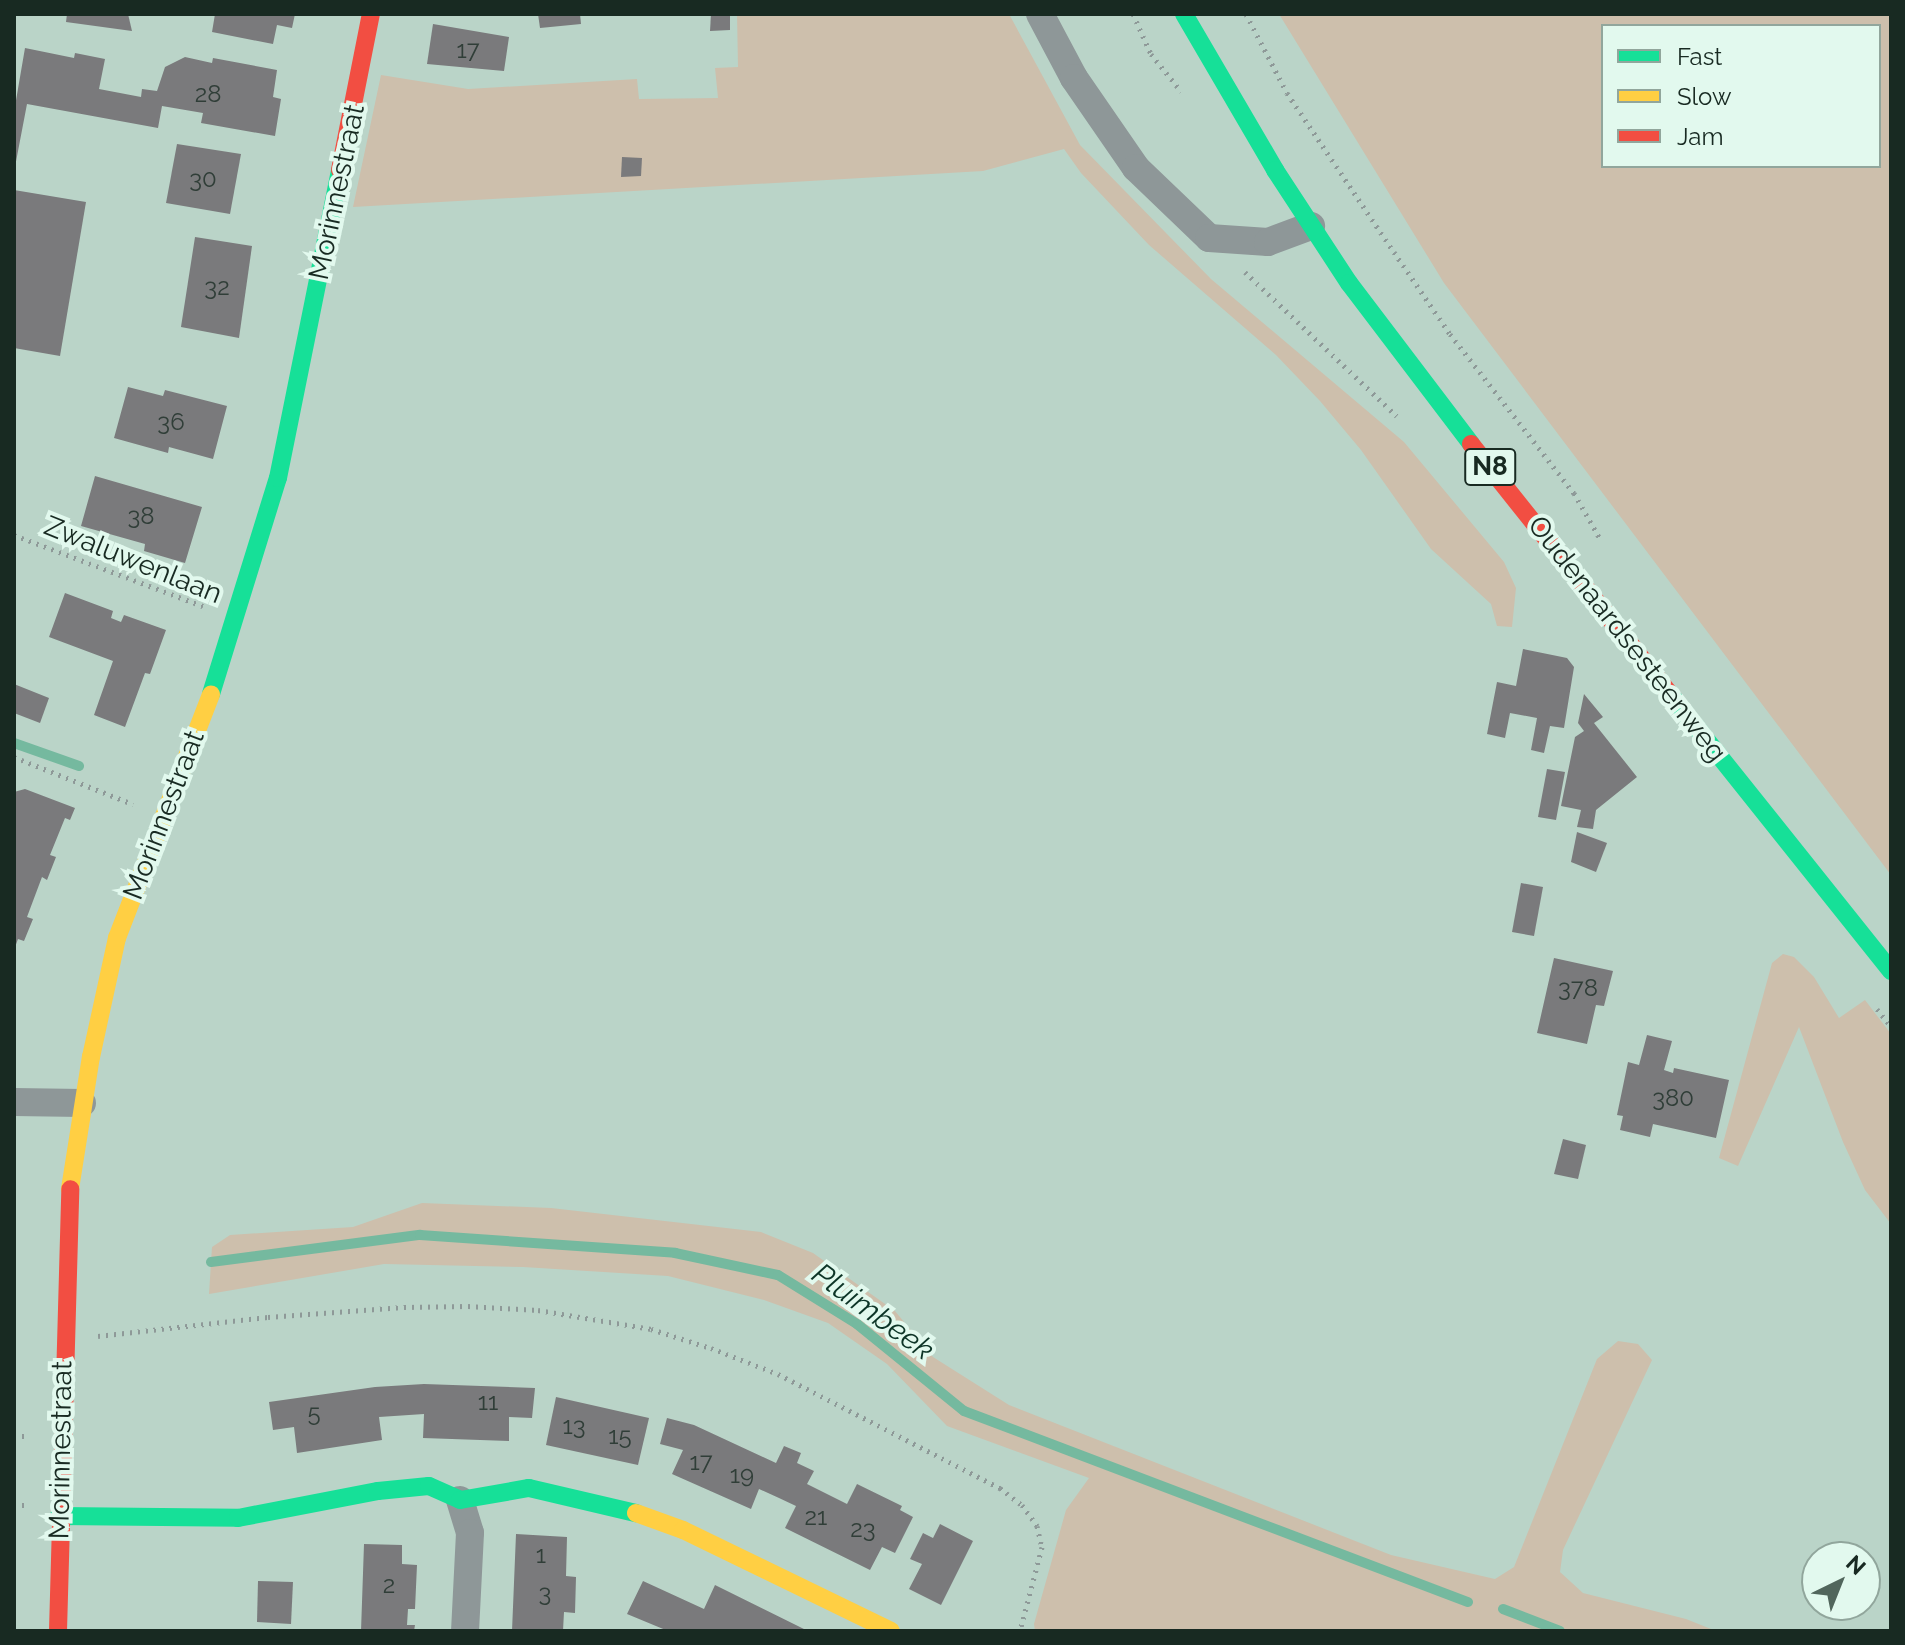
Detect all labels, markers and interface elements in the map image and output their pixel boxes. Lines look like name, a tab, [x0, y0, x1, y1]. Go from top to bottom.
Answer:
legend	[1601, 24, 1881, 168]
house number: 17	[457, 36, 479, 64]
text: Fast	[1677, 42, 1722, 71]
house number: 28	[195, 80, 221, 108]
text: Slow	[1677, 82, 1731, 111]
street label: Morinnestraat	[302, 101, 372, 283]
text: Jam	[1677, 122, 1723, 151]
house number: 30	[189, 165, 217, 193]
house number: 32	[204, 273, 230, 301]
house number: 36	[157, 408, 185, 436]
road number: N8	[1464, 445, 1516, 489]
house number: 38	[127, 502, 155, 530]
street label: Zwaluwenlaan	[39, 509, 227, 611]
street label: Oudenaardsesteenweg	[1521, 509, 1733, 769]
street label: Morinnestraat	[116, 726, 212, 904]
house number: 378	[1558, 974, 1598, 1002]
house number: 380	[1652, 1084, 1694, 1112]
water label: Pluimbeek	[805, 1256, 941, 1368]
street label: Morinnestraat	[43, 1360, 79, 1540]
house number: 11	[478, 1388, 498, 1416]
house number: 5	[307, 1399, 321, 1427]
house number: 13	[562, 1412, 586, 1440]
house number: 15	[608, 1422, 632, 1450]
house number: 17	[690, 1448, 712, 1476]
house number: 19	[730, 1461, 754, 1489]
house number: 21	[805, 1503, 827, 1531]
house number: 23	[850, 1515, 876, 1543]
house number: 1	[536, 1541, 546, 1569]
north arrow	[1801, 1541, 1881, 1621]
text: N	[1841, 1550, 1871, 1580]
house number: 2	[383, 1571, 395, 1599]
house number: 3	[539, 1579, 551, 1607]

